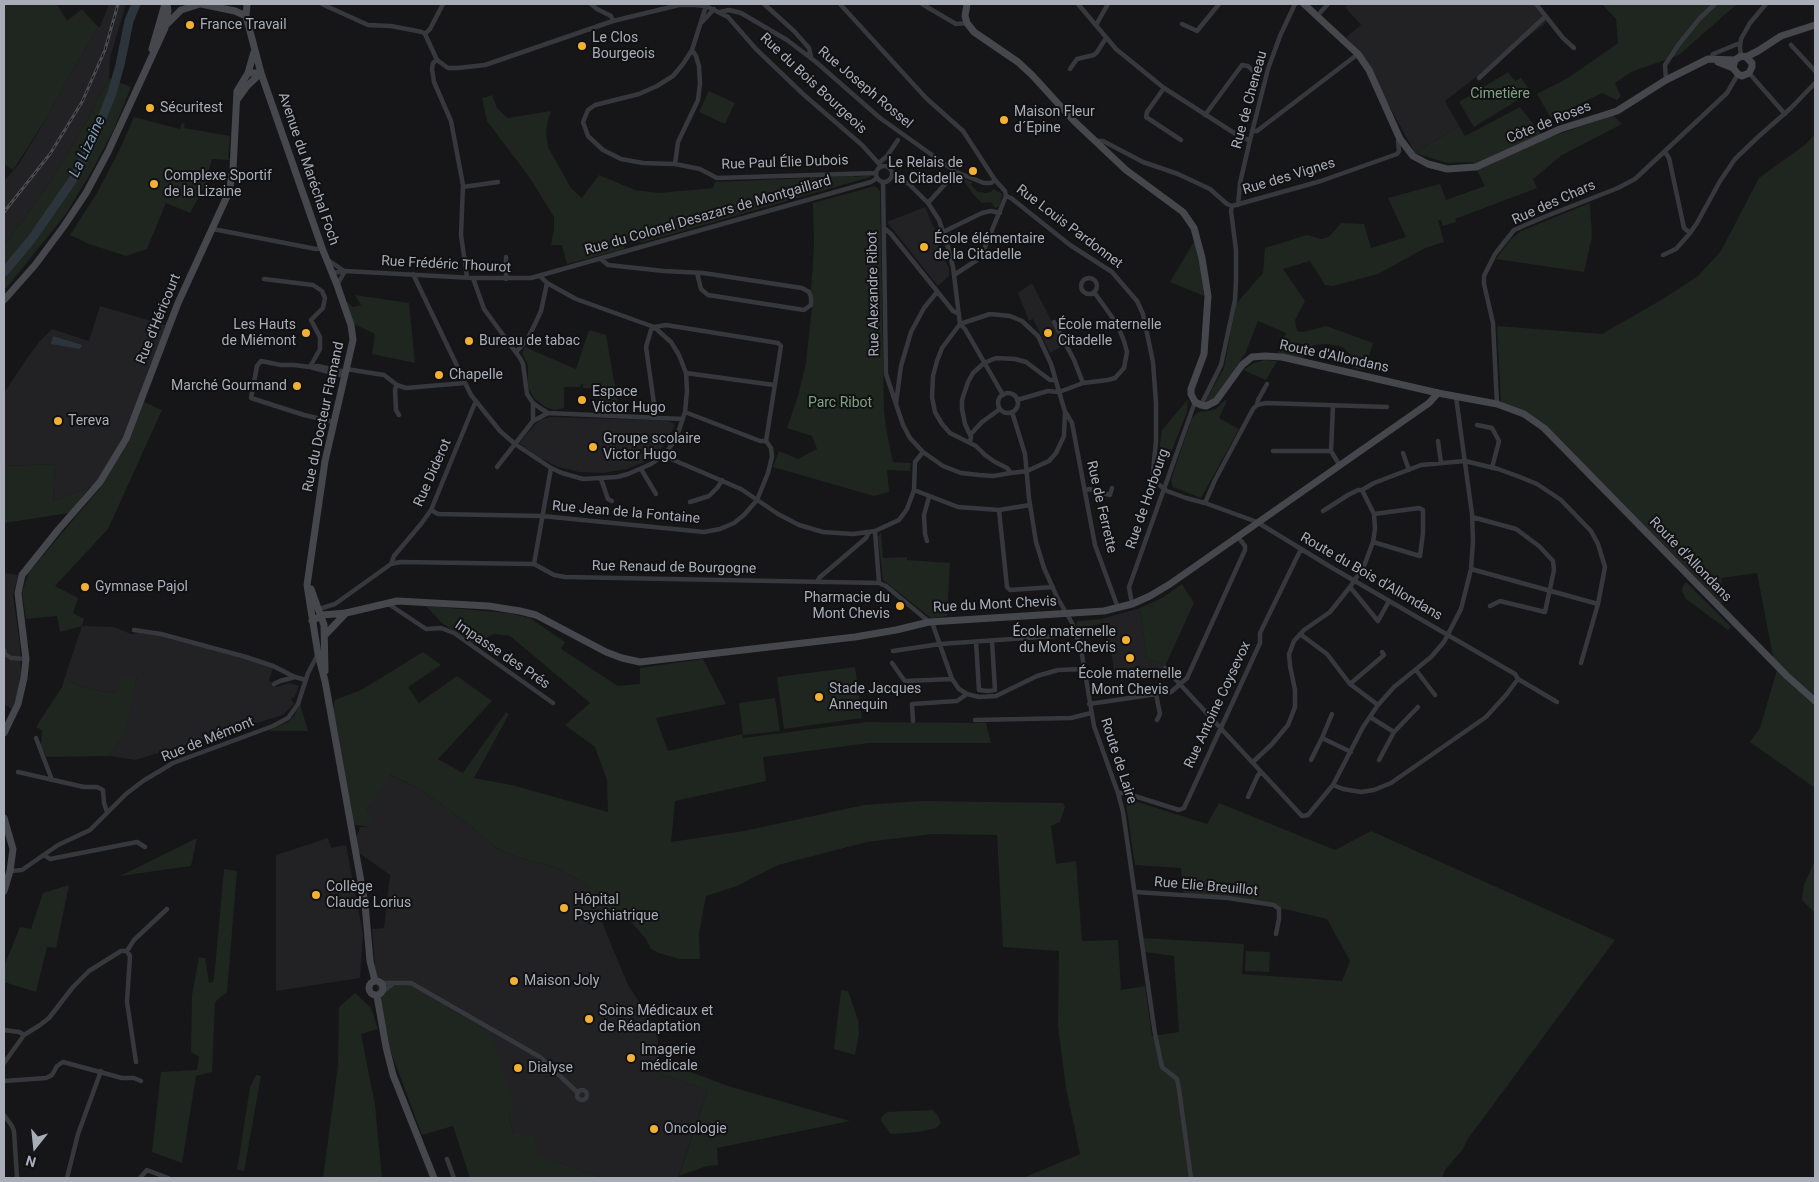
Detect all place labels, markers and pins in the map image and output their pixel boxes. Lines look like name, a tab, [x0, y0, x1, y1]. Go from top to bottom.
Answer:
place label: France Travail	[200, 17, 287, 33]
marker: France Travail	[184, 19, 196, 31]
place label: Le Clos Bourgeois	[592, 30, 655, 62]
marker: Le Clos Bourgeois	[576, 40, 588, 52]
place label: Sécuritest	[160, 100, 223, 116]
marker: Sécuritest	[144, 102, 156, 114]
place label: Maison Fleur d´Epine	[1014, 104, 1095, 136]
marker: Maison Fleur d´Epine	[998, 114, 1010, 126]
place label: Le Relais de la Citadelle	[888, 155, 963, 188]
marker: Le Relais de la Citadelle	[967, 165, 979, 177]
place label: Complexe Sportif de la Lizaine	[164, 168, 272, 200]
marker: Complexe Sportif de la Lizaine	[148, 178, 160, 190]
place label: École élémentaire de la Citadelle	[934, 231, 1045, 264]
marker: École élémentaire de la Citadelle	[918, 241, 930, 253]
place label: Les Hauts de Miémont	[222, 317, 296, 350]
place label: École maternelle Citadelle	[1058, 317, 1161, 350]
marker: Les Hauts de Miémont	[300, 327, 312, 339]
marker: École maternelle Citadelle	[1042, 327, 1054, 339]
place label: Bureau de tabac	[479, 333, 580, 349]
marker: Bureau de tabac	[463, 335, 475, 347]
place label: Chapelle	[449, 367, 503, 383]
marker: Chapelle	[433, 369, 445, 381]
place label: Marché Gourmand	[171, 378, 287, 394]
marker: Marché Gourmand	[291, 380, 303, 392]
place label: Espace Victor Hugo	[592, 384, 666, 417]
marker: Espace Victor Hugo	[576, 394, 588, 406]
place label: Tereva	[68, 413, 109, 429]
marker: Tereva	[52, 415, 64, 427]
place label: Groupe scolaire Victor Hugo	[603, 431, 701, 464]
marker: Groupe scolaire Victor Hugo	[587, 441, 599, 453]
place label: Gymnase Pajol	[95, 579, 188, 595]
marker: Gymnase Pajol	[79, 581, 91, 593]
place label: Pharmacie du Mont Chevis	[804, 590, 890, 622]
marker: Pharmacie du Mont Chevis	[894, 600, 906, 612]
place label: École maternelle du Mont-Chevis	[1013, 624, 1116, 656]
marker: École maternelle du Mont-Chevis	[1120, 634, 1132, 646]
marker: École maternelle Mont Chevis	[1124, 652, 1136, 664]
place label: École maternelle Mont Chevis	[1078, 666, 1182, 699]
place label: Stade Jacques Annequin	[829, 681, 921, 714]
marker: Stade Jacques Annequin	[813, 691, 825, 703]
place label: Collège Claude Lorius	[326, 879, 411, 912]
marker: Collège Claude Lorius	[310, 889, 322, 901]
place label: Hôpital Psychiatrique	[574, 892, 658, 924]
marker: Hôpital Psychiatrique	[558, 902, 570, 914]
place label: Maison Joly	[524, 973, 599, 989]
marker: Maison Joly	[508, 975, 520, 987]
place label: Soins Médicaux et de Réadaptation	[599, 1003, 713, 1036]
marker: Soins Médicaux et de Réadaptation	[583, 1013, 595, 1025]
place label: Imagerie médicale	[641, 1042, 698, 1074]
marker: Imagerie médicale	[625, 1052, 637, 1064]
place label: Dialyse	[528, 1060, 573, 1076]
marker: Dialyse	[512, 1062, 524, 1074]
place label: Oncologie	[664, 1121, 727, 1137]
marker: Oncologie	[648, 1123, 660, 1135]

